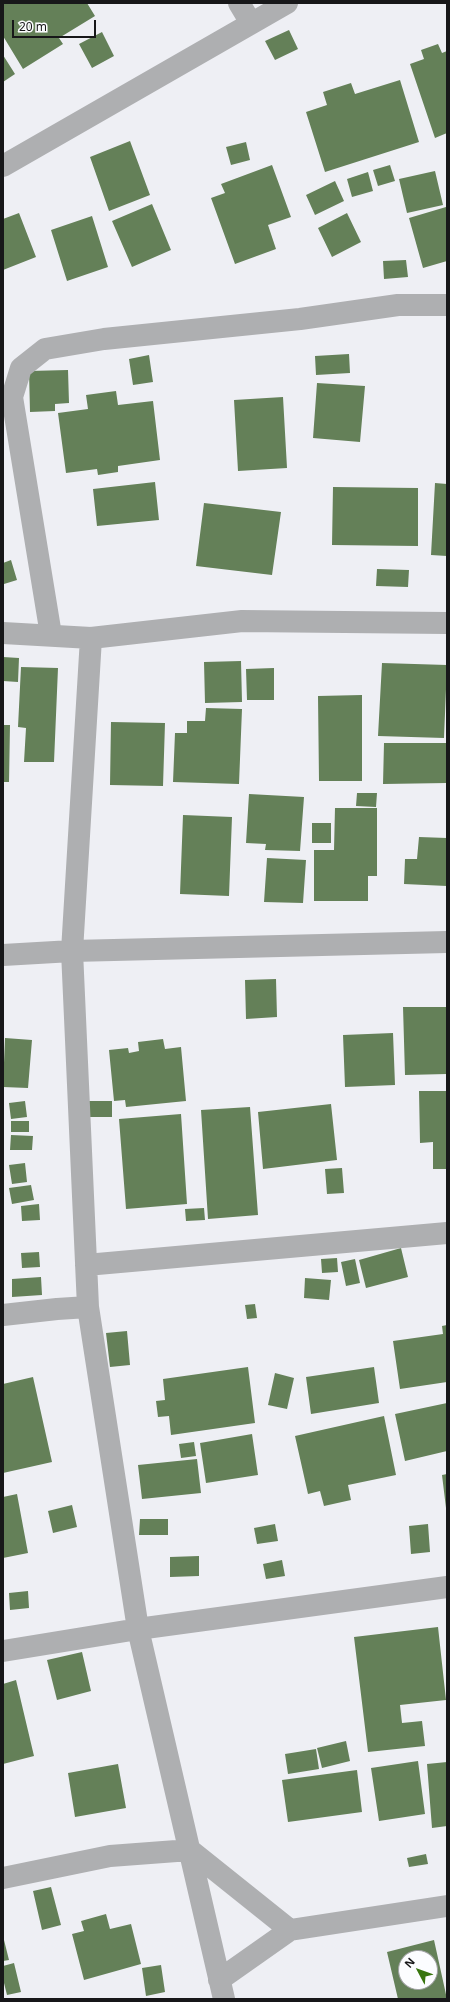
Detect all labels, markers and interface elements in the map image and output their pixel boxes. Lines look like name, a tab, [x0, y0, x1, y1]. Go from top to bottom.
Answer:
scale bar	[14, 12, 98, 38]
text: 20 m	[19, 18, 47, 35]
north arrow	[398, 1950, 438, 1990]
text: N	[401, 1954, 418, 1971]

